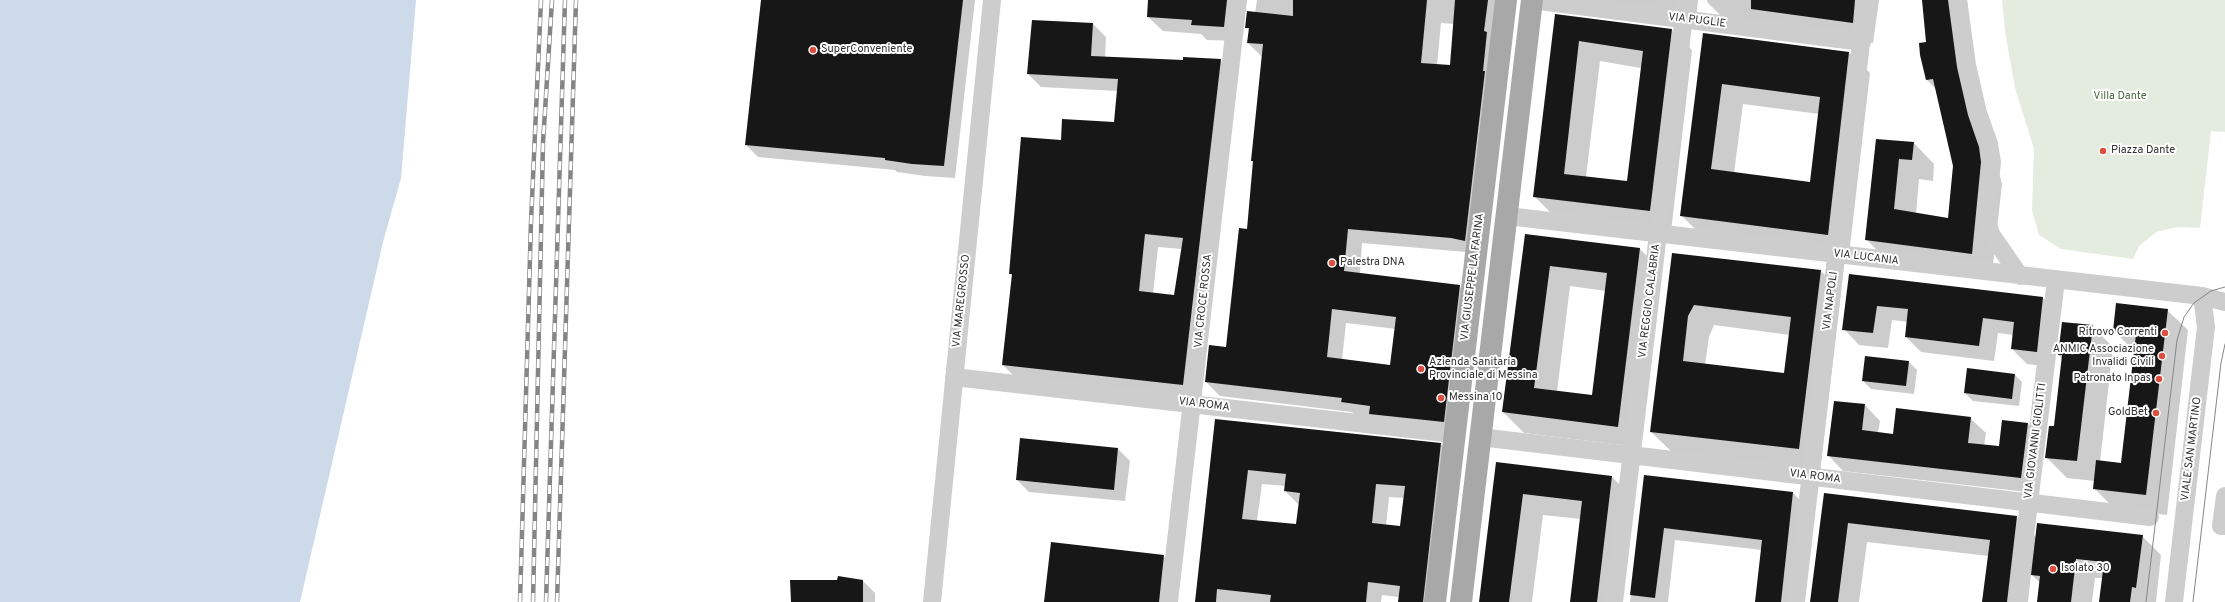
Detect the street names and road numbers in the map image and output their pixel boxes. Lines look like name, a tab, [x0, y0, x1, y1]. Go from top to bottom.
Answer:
street label: VIA PUGLIE	[1667, 11, 1727, 31]
street label: VIA GIUSEPPE LA FARINA	[1459, 213, 1487, 341]
street label: VIA REGGIO CALABRIA	[1636, 243, 1664, 359]
street label: VIA LUCANIA	[1832, 247, 1900, 269]
street label: VIA CROCE ROSSA	[1193, 253, 1215, 349]
street label: VIA MAREGROSSO	[951, 254, 973, 348]
street label: VIA NAPOLI	[1821, 271, 1841, 331]
street label: VIA GIOVANNI GIOLITTI	[2022, 382, 2050, 500]
street label: VIA ROMA	[1178, 395, 1230, 415]
street label: VIALE SAN MARTINO	[2179, 396, 2205, 502]
street label: VIA ROMA	[1789, 467, 1841, 487]

